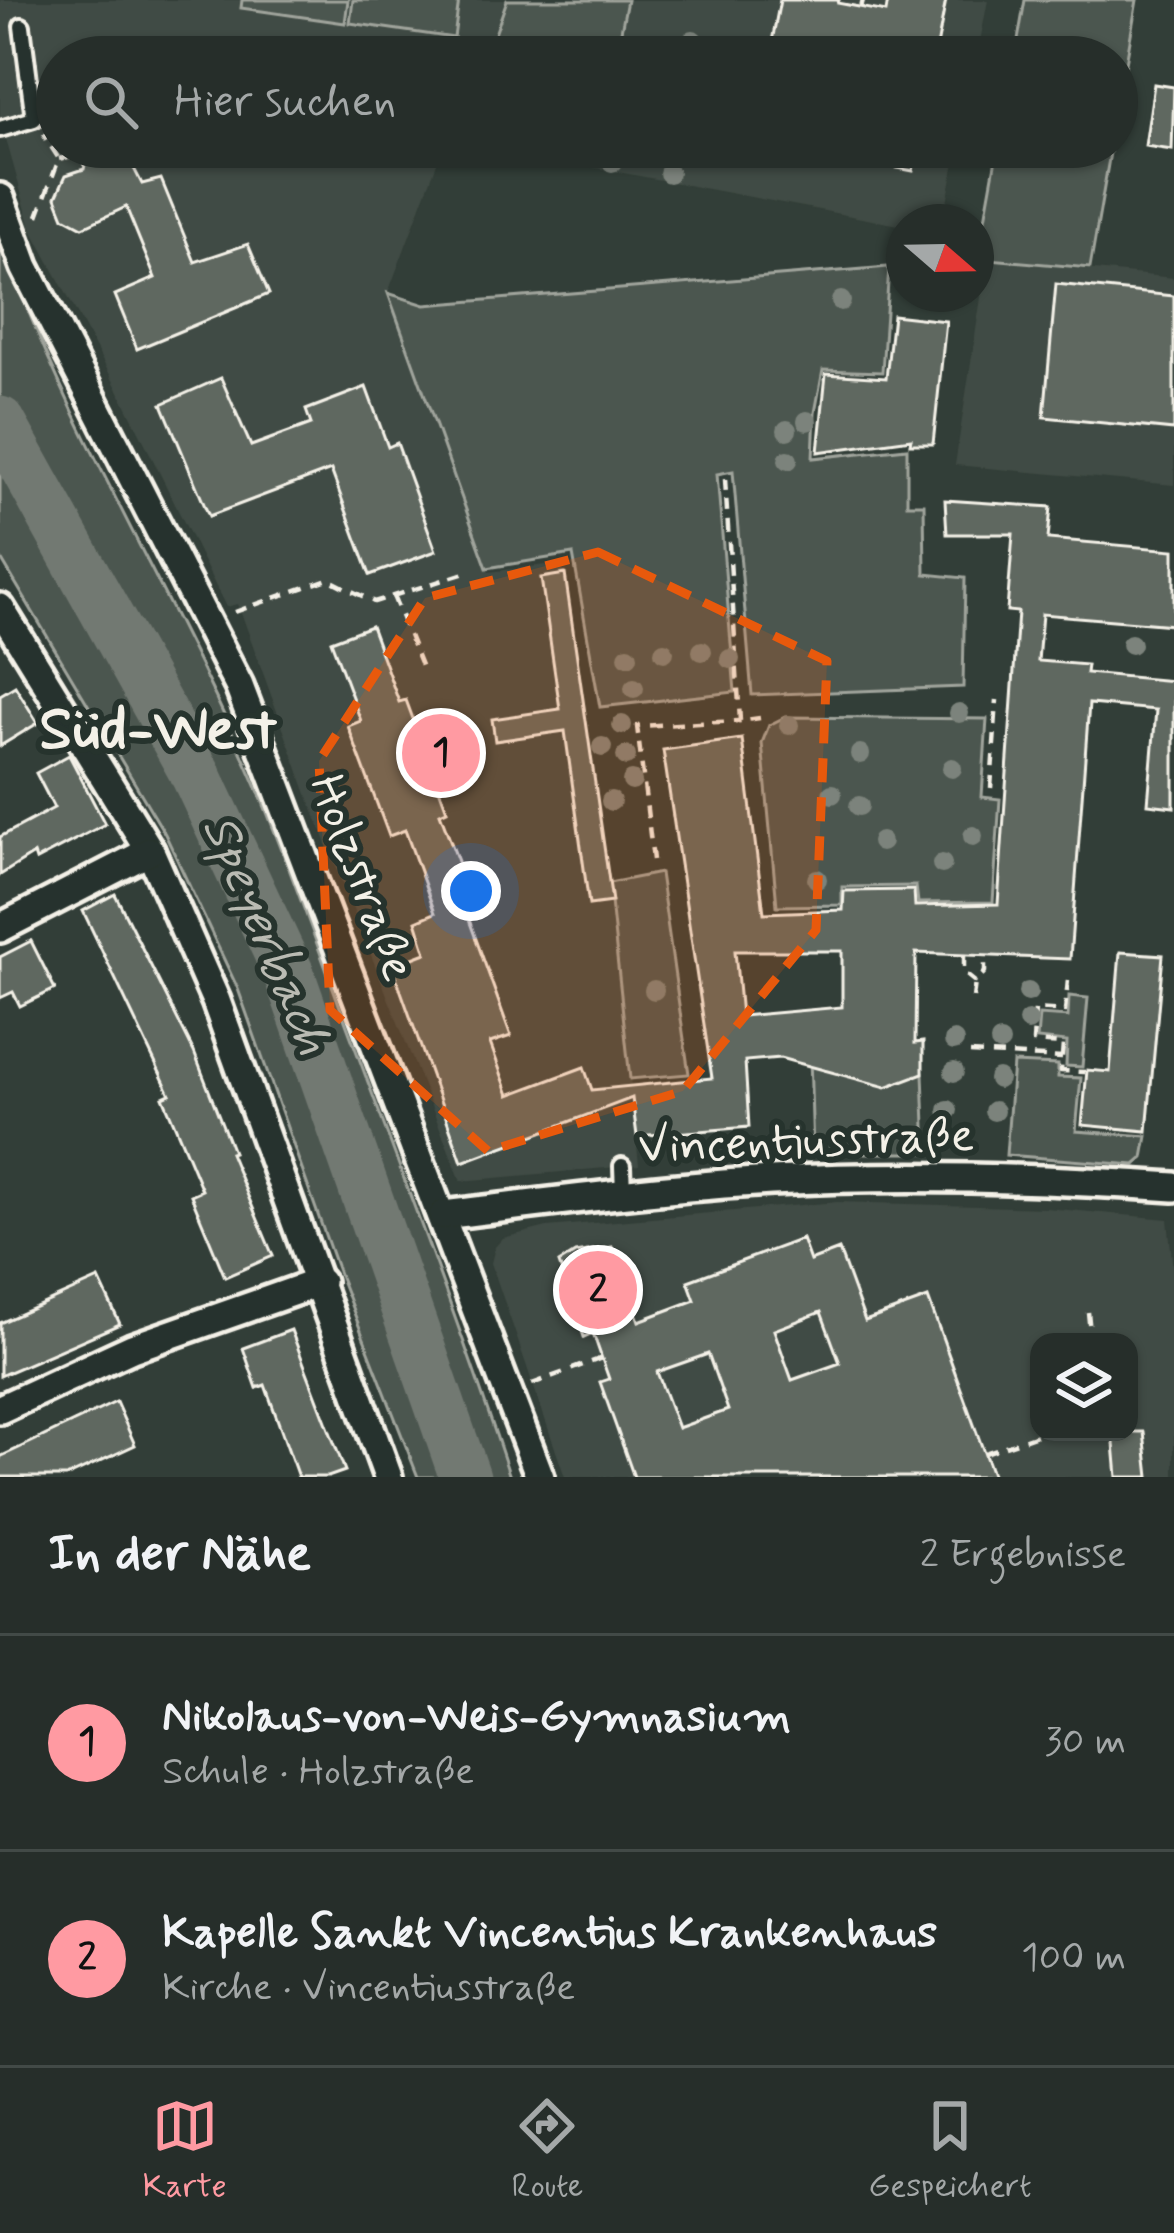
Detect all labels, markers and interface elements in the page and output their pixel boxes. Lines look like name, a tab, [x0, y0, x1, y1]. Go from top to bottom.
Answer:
search box	[36, 36, 1138, 168]
icon: search	[78, 69, 144, 135]
text: Hier suchen	[174, 73, 396, 132]
north arrow	[886, 204, 994, 312]
district label: Süd-West	[39, 692, 277, 771]
pin: 1	[402, 708, 480, 798]
street label: Holzstraße	[293, 766, 429, 990]
water label: Speyerbach	[185, 805, 345, 1065]
your location	[441, 861, 501, 921]
street label: Vincentiusstraße	[637, 1105, 975, 1179]
pin: 2	[559, 1245, 637, 1335]
map controls	[1030, 1333, 1138, 1441]
button: layers	[1030, 1333, 1138, 1441]
text: In der Nähe	[48, 1522, 311, 1588]
text: 2 Ergebnisse	[920, 1530, 1126, 1581]
text: Nikolaus-von-Weis-Gymnasium	[162, 1688, 791, 1747]
text: 1	[78, 1717, 96, 1768]
text: 30 m	[1044, 1717, 1126, 1768]
text: Schule · Holzstraße	[162, 1747, 474, 1798]
text: Kapelle Sankt Vincentius Krankenhaus	[162, 1904, 937, 1963]
text: 2	[77, 1933, 97, 1984]
text: 100 m	[1021, 1933, 1126, 1984]
text: Kirche · Vincentiusstraße	[162, 1963, 575, 2014]
tab: Karte	[142, 2093, 227, 2209]
tab: Route	[512, 2093, 583, 2209]
tab: Gespeichert	[868, 2093, 1032, 2209]

